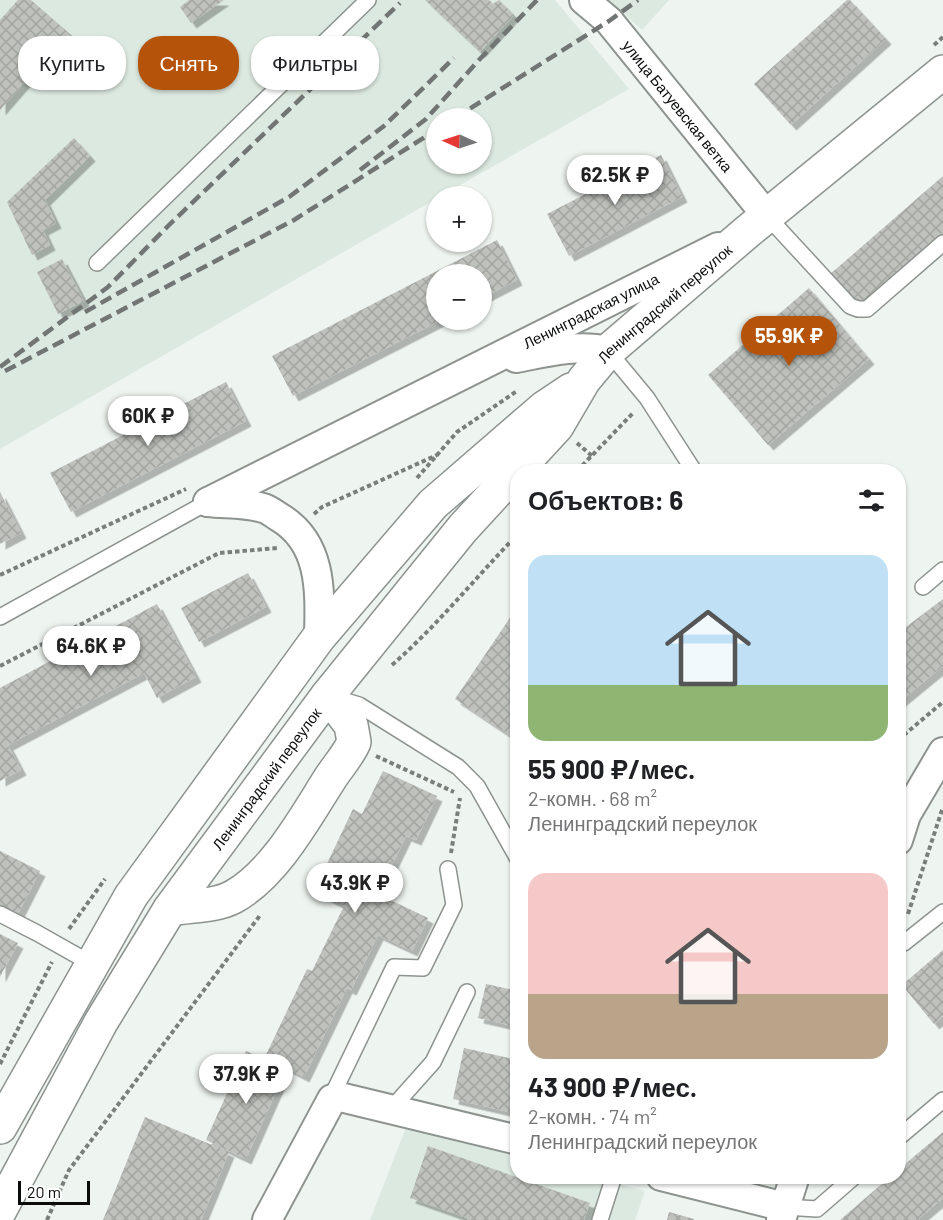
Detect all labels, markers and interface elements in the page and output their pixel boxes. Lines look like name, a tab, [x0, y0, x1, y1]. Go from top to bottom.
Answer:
chip: Купить	[18, 36, 126, 90]
chip: Снять	[138, 36, 239, 90]
chip: Фильтры	[251, 36, 379, 90]
street label: улица Батуевская ветка	[619, 36, 737, 176]
north arrow	[426, 108, 492, 174]
map controls	[426, 108, 492, 330]
pin: 62.5K ₽	[560, 155, 670, 206]
text: 62.5K ₽	[581, 162, 649, 186]
button: +	[426, 186, 492, 252]
street label: Ленинградский переулок	[593, 240, 736, 366]
button: −	[426, 264, 492, 330]
street label: Ленинградская улица	[520, 269, 662, 352]
pin: 55.9K ₽	[734, 316, 844, 367]
text: 55.9K ₽	[755, 323, 823, 347]
pin: 60K ₽	[106, 396, 190, 447]
text: 60K ₽	[122, 403, 174, 427]
text: Объектов: 6	[528, 484, 683, 515]
icon: filters	[855, 484, 888, 517]
icon: home	[654, 594, 762, 702]
pin: 64.6K ₽	[36, 626, 146, 677]
text: 64.6K ₽	[56, 633, 126, 657]
street label: Ленинградский переулок	[208, 704, 325, 853]
text: 55 900 ₽/мес.	[528, 753, 695, 784]
text: 2-комн. · 68 m²	[528, 786, 657, 810]
text: Ленинградский переулок	[528, 811, 757, 835]
pin: 43.9K ₽	[300, 863, 410, 914]
text: 43.9K ₽	[320, 870, 390, 894]
icon: home	[654, 912, 762, 1020]
pin: 37.9K ₽	[191, 1054, 301, 1105]
text: 37.9K ₽	[213, 1061, 279, 1085]
text: 43 900 ₽/мес.	[528, 1071, 697, 1102]
text: 2-комн. · 74 m²	[528, 1104, 657, 1128]
text: Ленинградский переулок	[528, 1129, 757, 1153]
scale bar	[18, 1178, 90, 1206]
text: 20 m	[27, 1182, 61, 1201]

